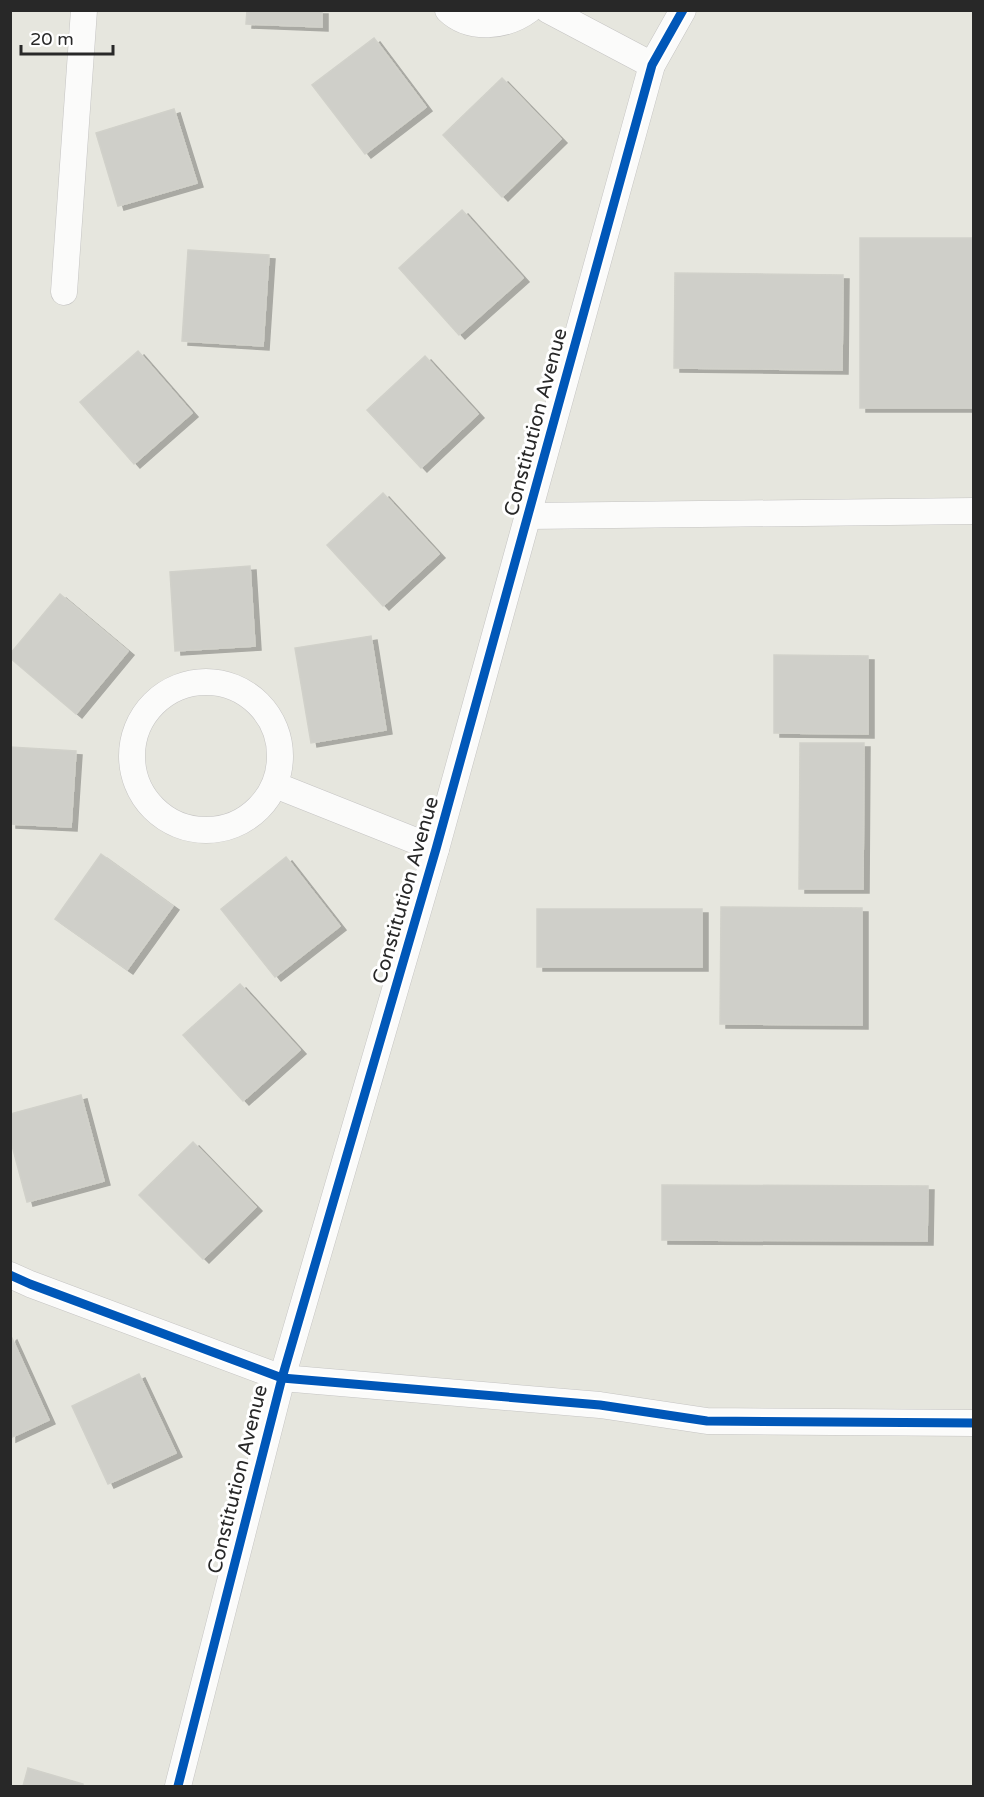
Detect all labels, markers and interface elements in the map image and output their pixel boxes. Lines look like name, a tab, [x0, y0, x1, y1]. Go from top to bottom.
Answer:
scale bar	[21, 18, 112, 56]
text: 20 m	[30, 28, 74, 50]
street label: Constitution Avenue	[499, 326, 573, 519]
street label: Constitution Avenue	[368, 794, 444, 987]
street label: Constitution Avenue	[203, 1382, 273, 1576]

